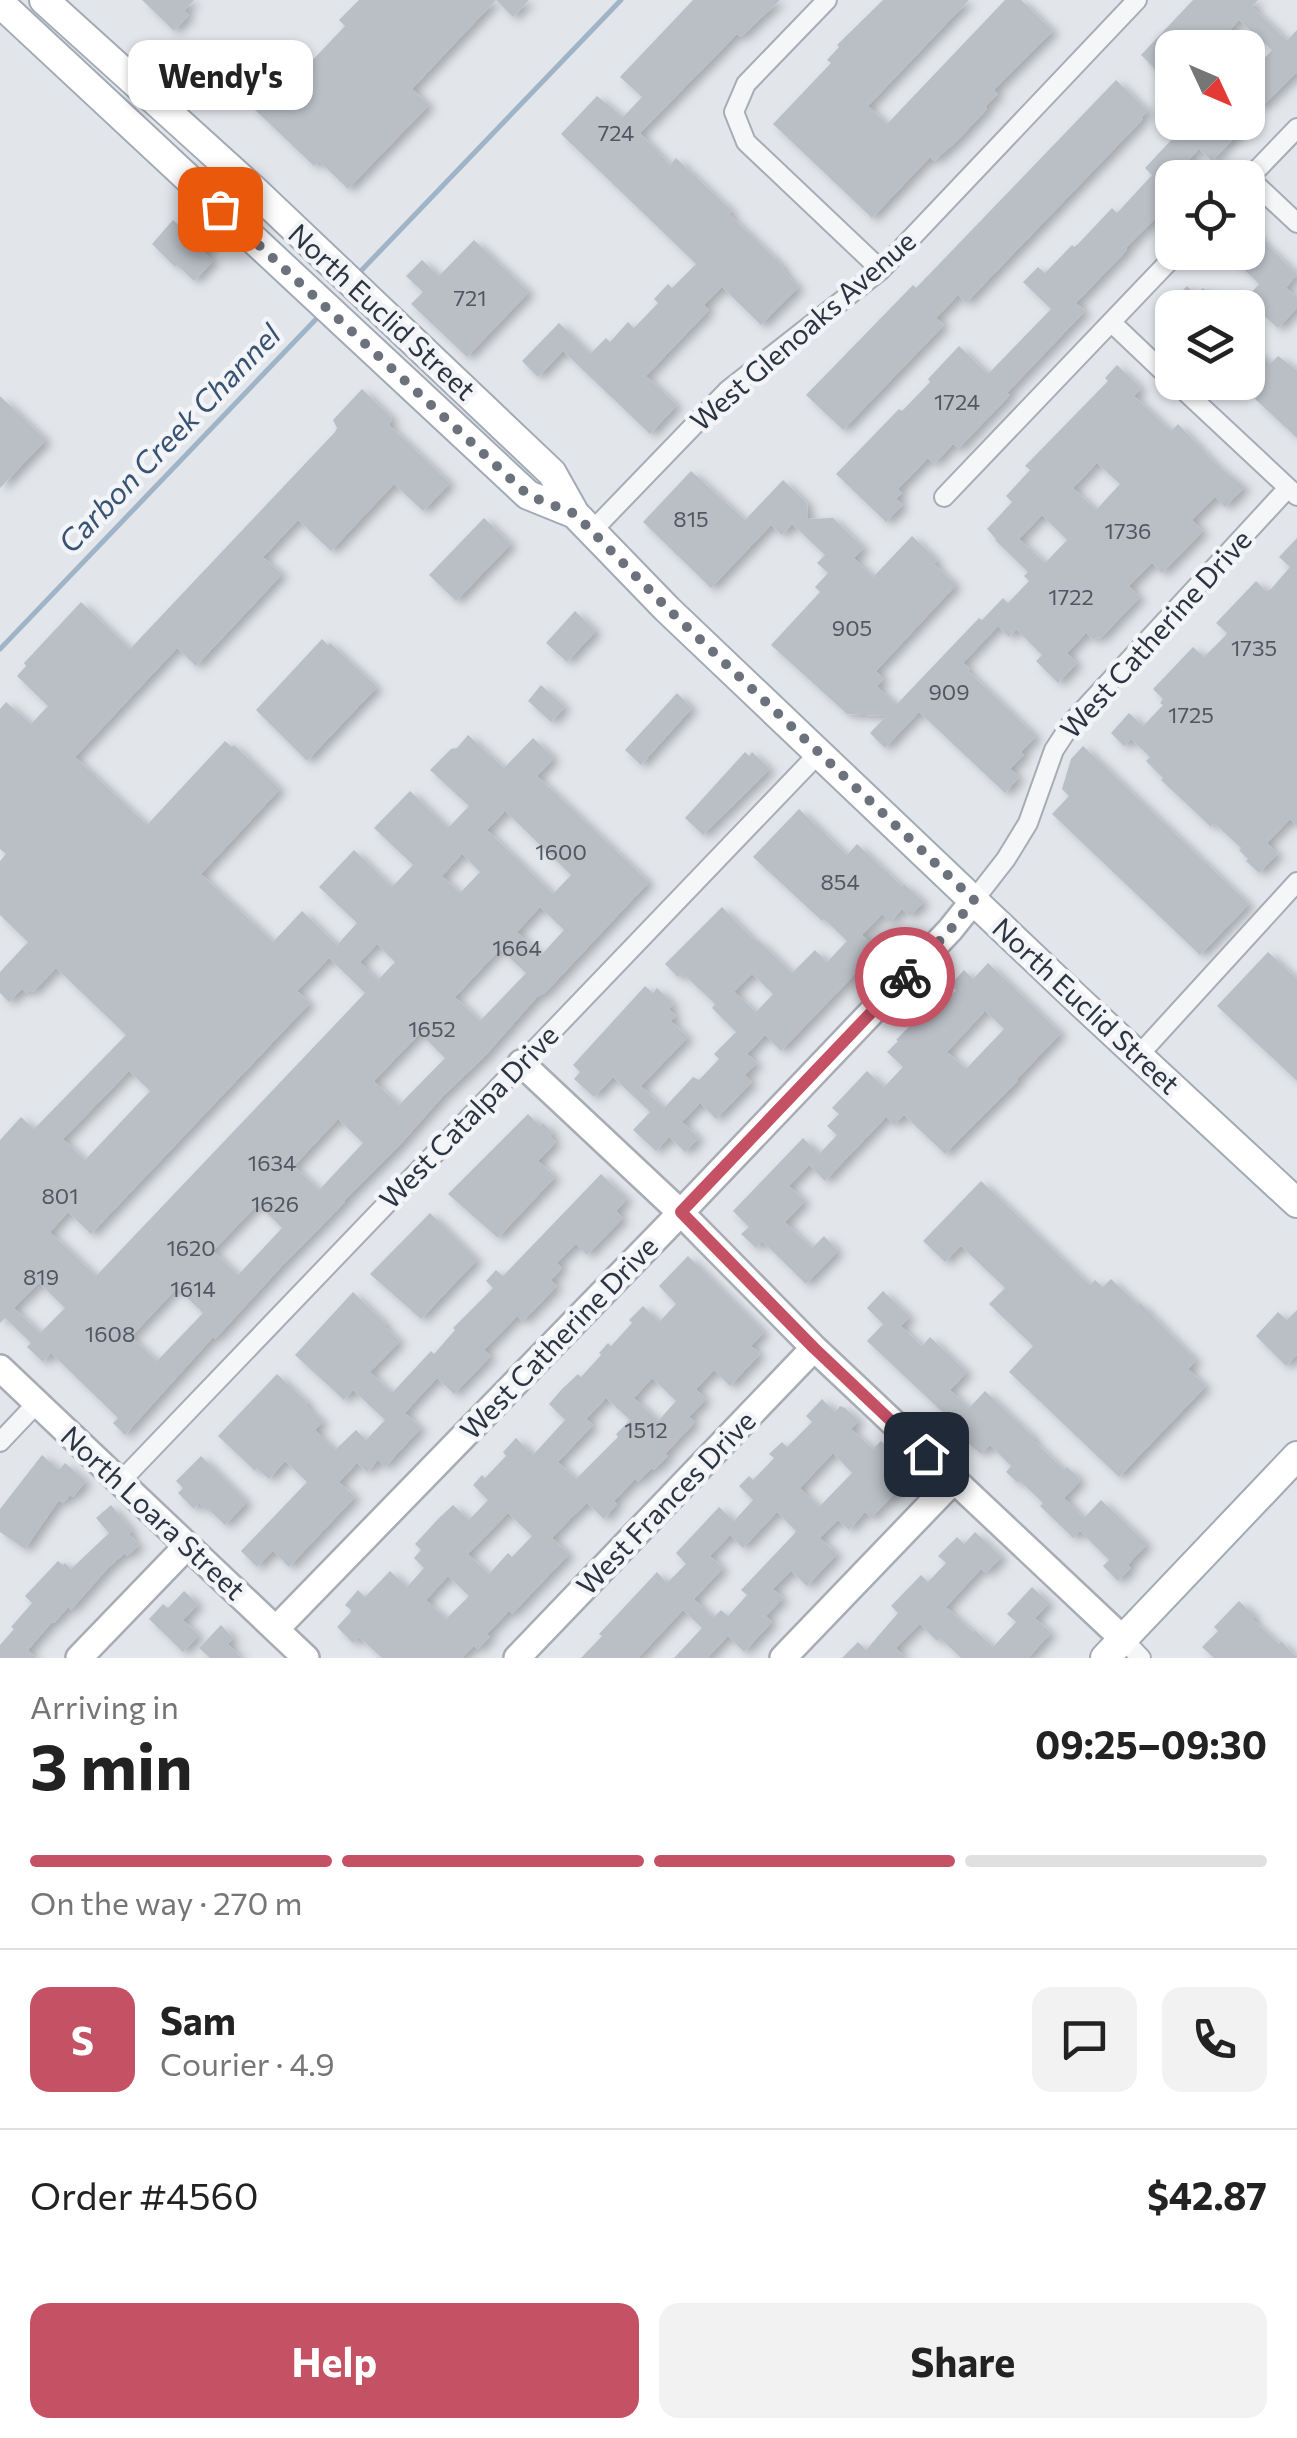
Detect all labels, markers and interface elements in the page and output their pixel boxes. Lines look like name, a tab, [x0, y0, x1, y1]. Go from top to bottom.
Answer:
north arrow	[1155, 30, 1265, 140]
map controls	[1155, 30, 1265, 400]
callout: Wendy's	[128, 39, 312, 109]
text: Wendy's	[158, 55, 283, 95]
house number: 724	[598, 119, 634, 146]
button: locate	[1155, 160, 1265, 270]
pin	[178, 167, 263, 252]
icon: bag	[193, 182, 248, 237]
street label: North Euclid Street	[282, 216, 483, 407]
street label: West Glenoaks Avenue	[683, 223, 922, 437]
house number: 721	[453, 284, 487, 311]
button: layers	[1155, 290, 1265, 400]
water label: Carbon Creek Channel	[49, 314, 288, 559]
house number: 1724	[934, 388, 980, 415]
house number: 815	[673, 505, 709, 532]
house number: 1736	[1105, 517, 1151, 544]
street label: West Catherine Drive	[1053, 522, 1258, 745]
house number: 1722	[1048, 583, 1094, 610]
house number: 905	[832, 614, 872, 641]
house number: 1735	[1231, 634, 1277, 661]
house number: 909	[928, 678, 970, 705]
house number: 1725	[1168, 701, 1214, 728]
house number: 1600	[535, 838, 587, 865]
house number: 854	[820, 868, 860, 895]
street label: North Euclid Street	[986, 910, 1187, 1101]
courier	[855, 927, 955, 1027]
house number: 1664	[492, 934, 542, 961]
icon: bike	[878, 950, 933, 1005]
house number: 1652	[408, 1015, 456, 1042]
street label: West Catalpa Drive	[372, 1017, 565, 1215]
house number: 1634	[248, 1149, 296, 1176]
house number: 801	[41, 1182, 79, 1209]
house number: 1626	[251, 1190, 299, 1217]
street label: West Catherine Drive	[453, 1229, 664, 1446]
house number: 1620	[166, 1234, 216, 1261]
house number: 819	[23, 1263, 59, 1290]
house number: 1614	[170, 1275, 216, 1302]
house number: 1608	[85, 1320, 135, 1347]
street label: West Frances Drive	[569, 1403, 762, 1601]
pin	[884, 1412, 969, 1497]
house number: 1512	[624, 1416, 668, 1443]
street label: North Loara Street	[55, 1418, 253, 1606]
icon: home	[899, 1427, 954, 1482]
text: Arriving in	[30, 1686, 179, 1726]
text: 09:25–09:30	[1035, 1720, 1267, 1767]
text: 3 min	[30, 1724, 193, 1803]
text: On the way · 270 m	[30, 1882, 303, 1922]
button: chat	[1032, 1987, 1137, 2092]
button: phone	[1162, 1987, 1267, 2092]
text: Sam	[160, 1996, 236, 2043]
text: S	[71, 2016, 94, 2063]
text: Courier · 4.9	[160, 2043, 335, 2083]
text: Order #4560	[30, 2171, 258, 2218]
text: $42.87	[1147, 2171, 1267, 2218]
button: Help	[30, 2303, 639, 2418]
button: Share	[659, 2303, 1267, 2418]

